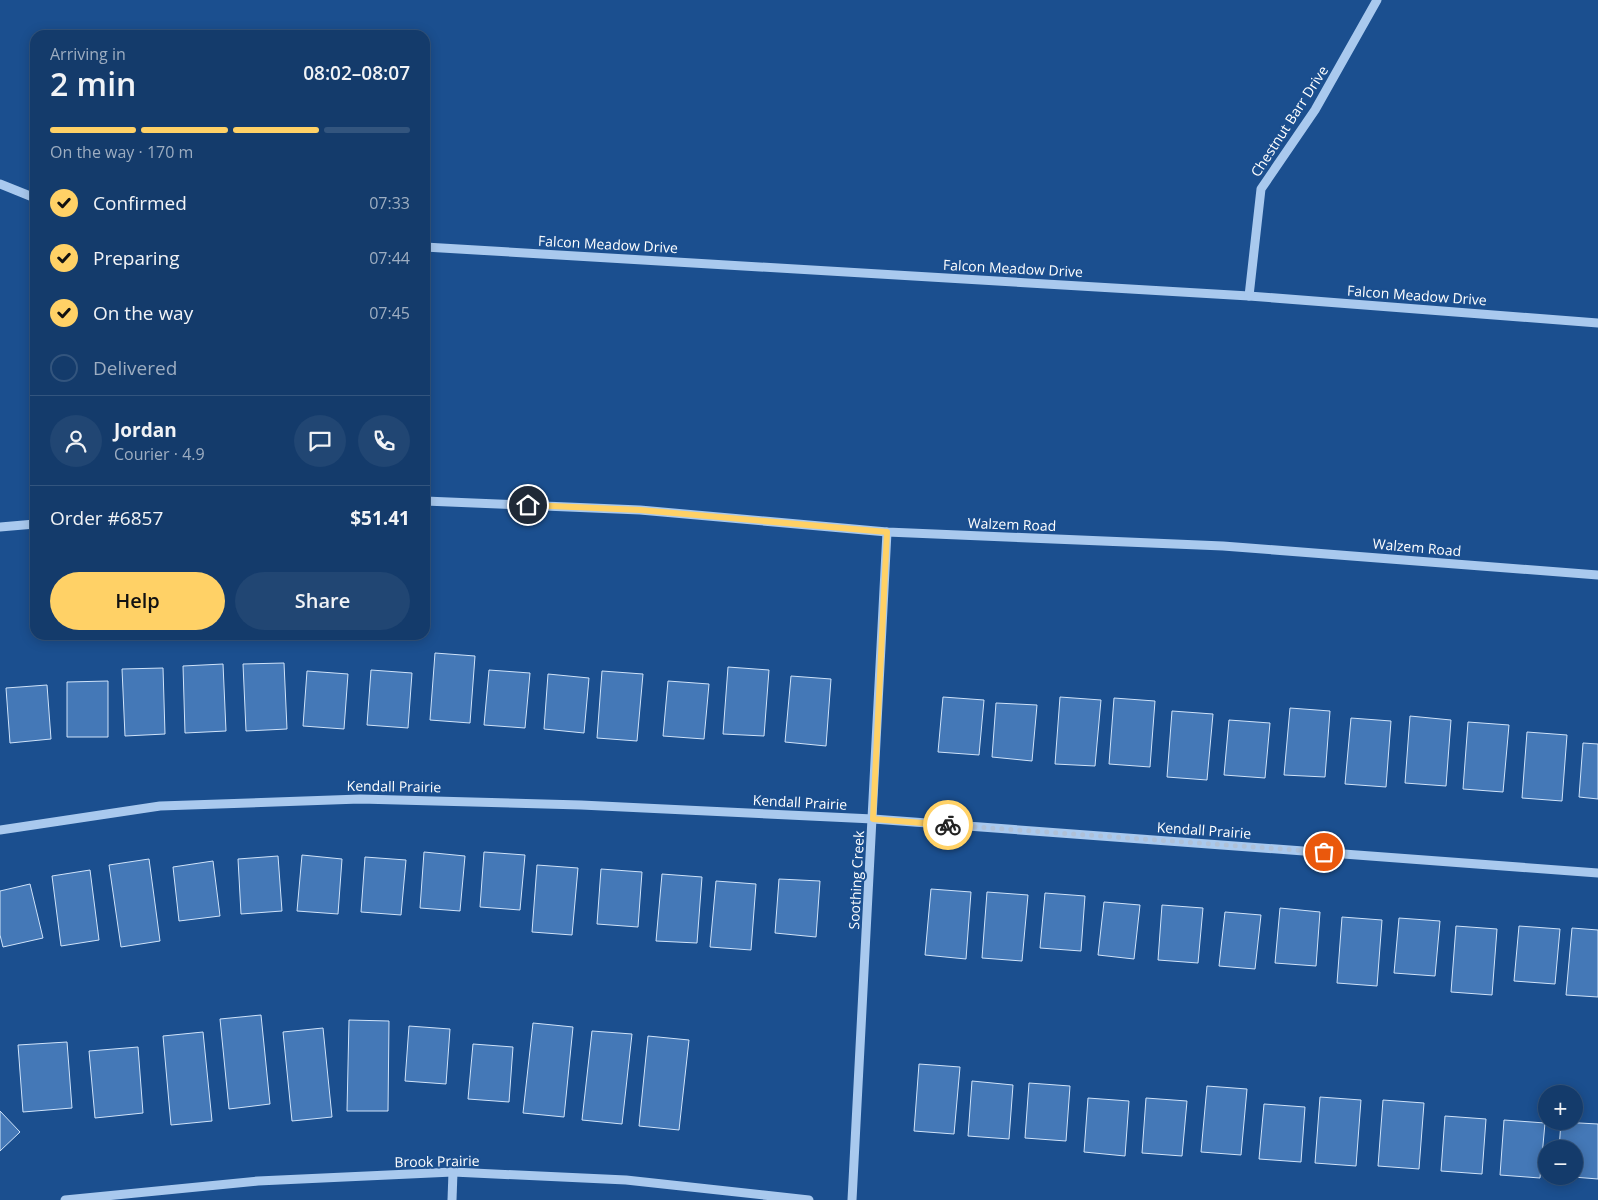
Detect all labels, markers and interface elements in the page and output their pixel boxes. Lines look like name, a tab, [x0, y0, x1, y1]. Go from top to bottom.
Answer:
text: Arriving in	[50, 43, 126, 65]
text: 08:02–08:07	[303, 60, 410, 86]
text: 2 min	[50, 62, 136, 105]
street label: Chestnut Barr Drive	[1246, 62, 1332, 180]
text: On the way · 170 m	[50, 141, 193, 163]
icon: check	[50, 189, 78, 217]
text: Confirmed	[93, 190, 187, 216]
text: 07:33	[369, 192, 410, 214]
street label: Falcon Meadow Drive	[538, 231, 678, 257]
icon: check	[50, 244, 78, 272]
text: Preparing	[93, 245, 180, 271]
text: 07:44	[369, 247, 410, 269]
street label: Falcon Meadow Drive	[943, 255, 1083, 281]
street label: Falcon Meadow Drive	[1347, 281, 1488, 309]
icon: check	[50, 299, 78, 327]
text: On the way	[93, 300, 193, 326]
text: 07:45	[369, 302, 410, 324]
text: Delivered	[93, 355, 177, 381]
button: person	[50, 415, 102, 467]
button: chat	[294, 415, 346, 467]
button: phone	[358, 415, 410, 467]
text: Jordan	[114, 417, 177, 443]
text: Courier · 4.9	[114, 443, 205, 465]
pin	[507, 484, 549, 526]
icon: home	[514, 491, 542, 519]
text: Order #6857	[50, 505, 163, 531]
text: $51.41	[350, 505, 410, 531]
street label: Walzem Road	[967, 513, 1057, 535]
street label: Walzem Road	[1372, 534, 1462, 560]
button: Help	[50, 572, 225, 630]
button: Share	[235, 572, 410, 630]
street label: Kendall Prairie	[347, 776, 442, 796]
street label: Kendall Prairie	[752, 790, 848, 814]
courier	[923, 800, 973, 850]
icon: bike	[934, 811, 962, 839]
street label: Kendall Prairie	[1156, 817, 1252, 843]
street label: Soothing Creek	[844, 829, 868, 930]
pin	[1303, 831, 1345, 873]
icon: bag	[1310, 838, 1338, 866]
map controls	[1538, 1085, 1583, 1185]
button: +	[1538, 1085, 1583, 1130]
button: −	[1538, 1140, 1583, 1185]
street label: Brook Prairie	[394, 1151, 480, 1171]

